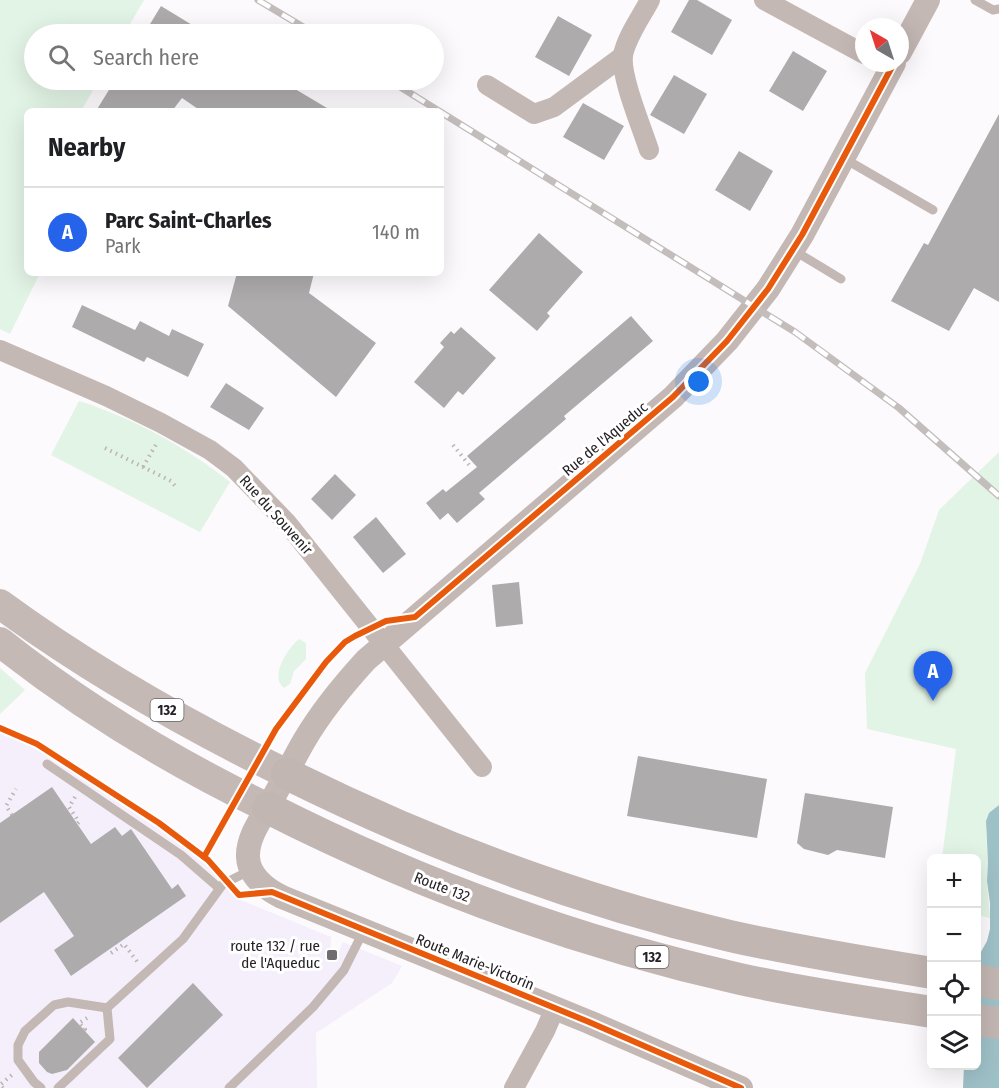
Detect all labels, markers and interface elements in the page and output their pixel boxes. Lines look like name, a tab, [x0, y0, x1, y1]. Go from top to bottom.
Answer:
north arrow	[855, 18, 909, 72]
search box	[24, 24, 444, 90]
icon: search	[45, 41, 78, 74]
text: Search here	[93, 44, 199, 71]
text: Nearby	[48, 132, 125, 163]
text: Parc Saint-Charles	[105, 207, 272, 234]
text: A	[62, 220, 73, 244]
text: 140 m	[372, 220, 420, 244]
text: Park	[105, 234, 141, 258]
your location	[684, 367, 713, 396]
street label: Rue de l'Aqueduc	[559, 398, 652, 480]
street label: Rue du Souvenir	[236, 472, 317, 559]
pin: A	[914, 652, 952, 701]
road number: 132	[150, 699, 184, 721]
map controls	[927, 854, 981, 1070]
button: +	[927, 854, 981, 908]
street label: Route 132	[412, 868, 473, 906]
button: −	[927, 908, 981, 962]
street label: Route Marie-Victorin	[413, 930, 537, 994]
place label: route 132 / rue de l'Aqueduc	[230, 937, 321, 972]
road number: 132	[636, 946, 668, 968]
marker: route 132 / rue de l'Aqueduc	[325, 948, 339, 962]
button: locate	[927, 962, 981, 1016]
button: layers	[927, 1016, 981, 1070]

